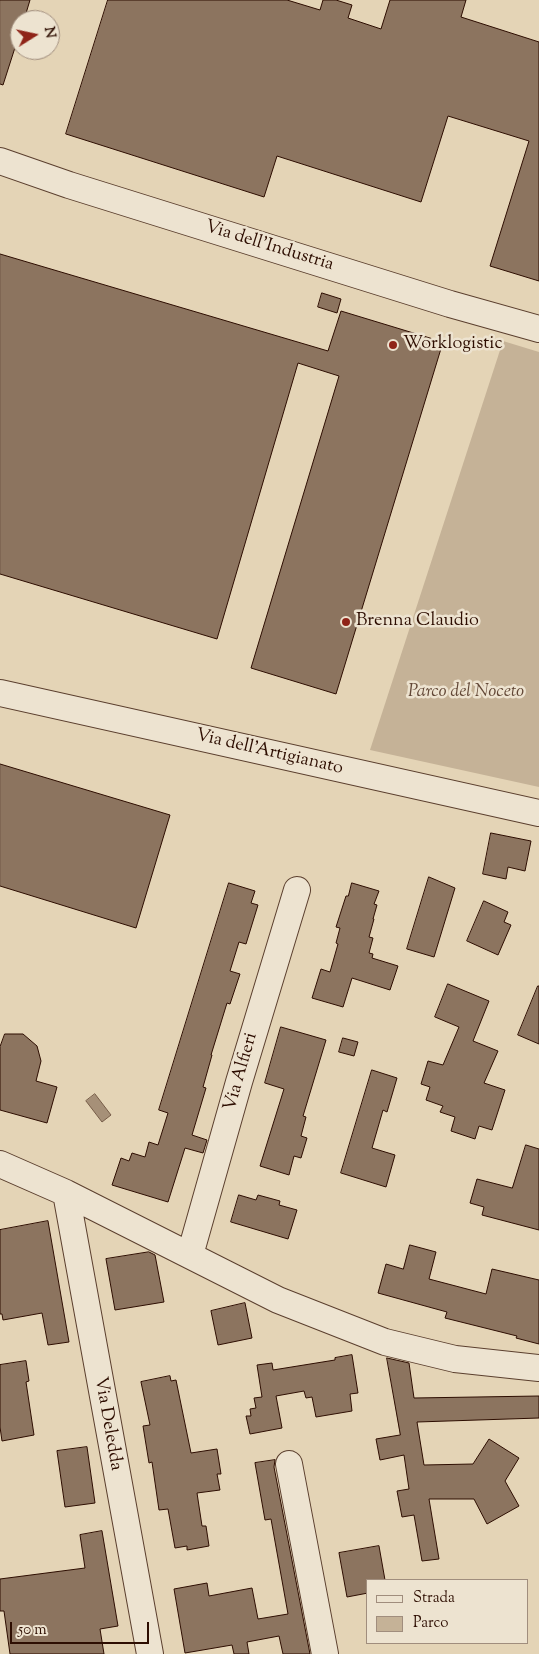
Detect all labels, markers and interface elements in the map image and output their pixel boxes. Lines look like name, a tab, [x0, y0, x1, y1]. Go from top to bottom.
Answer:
north arrow	[10, 10, 60, 60]
text: N	[38, 25, 60, 40]
street label: Via dell'Industria	[202, 217, 336, 277]
place label: Worklogistic	[403, 334, 503, 356]
marker: Worklogistic	[387, 339, 399, 351]
place label: Brenna Claudio	[356, 611, 479, 633]
marker: Brenna Claudio	[340, 616, 352, 628]
park label: Parco del Noceto	[408, 682, 524, 704]
street label: Via dell'Artigianato	[193, 726, 345, 780]
street label: Via Alfieri	[221, 1030, 263, 1114]
street label: Via Deledda	[88, 1375, 126, 1473]
legend	[366, 1579, 529, 1644]
text: Strada	[413, 1588, 455, 1609]
scale bar	[12, 1612, 151, 1644]
text: Parco	[413, 1613, 449, 1634]
text: 50 m	[18, 1620, 47, 1641]

